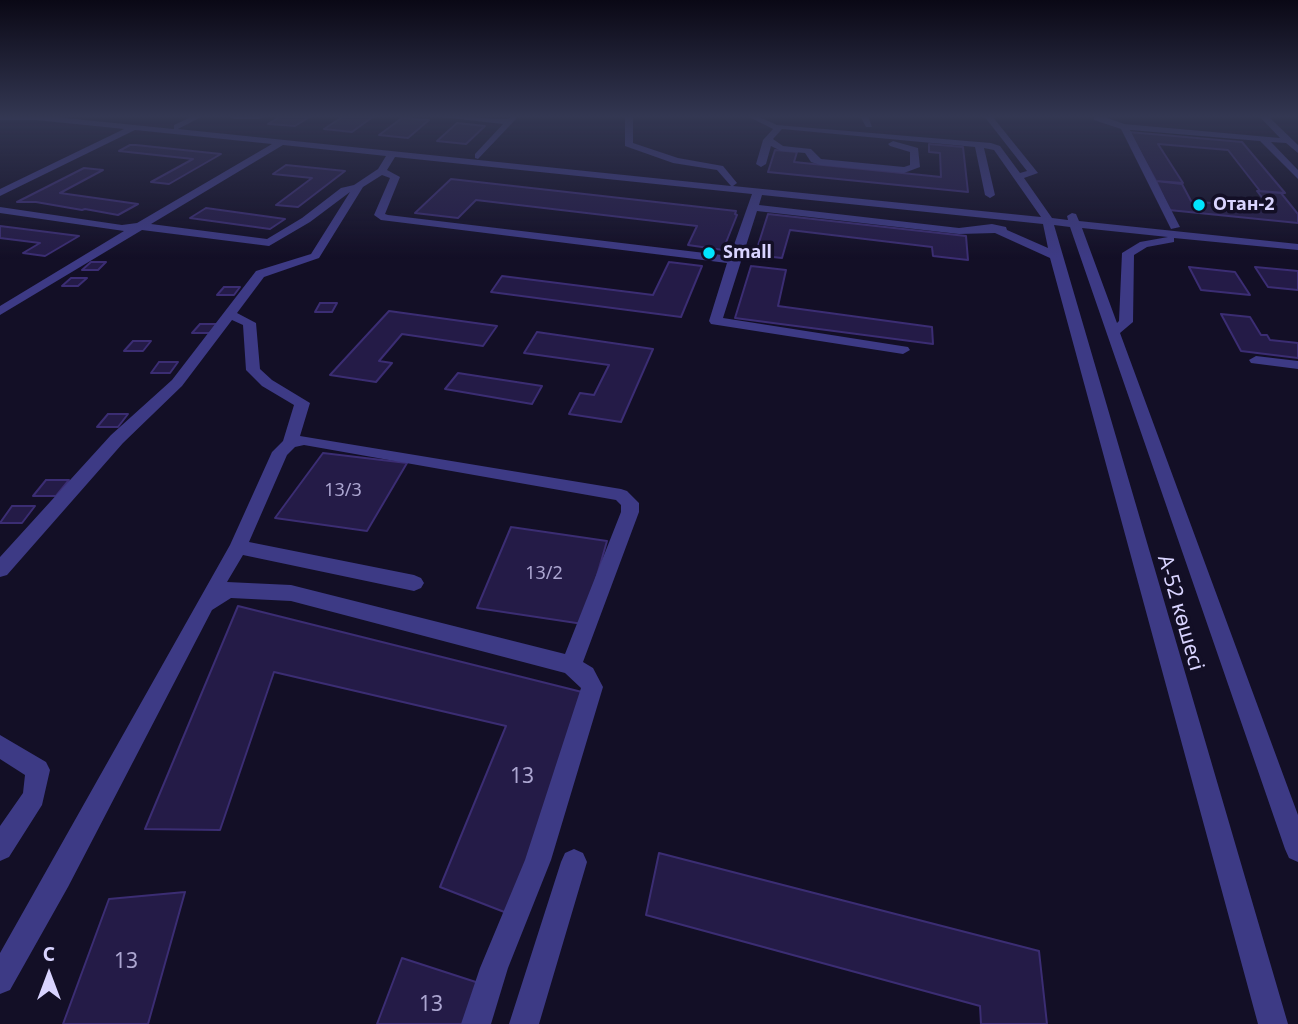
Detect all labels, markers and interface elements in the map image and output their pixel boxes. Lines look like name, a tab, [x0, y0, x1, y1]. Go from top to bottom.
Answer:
place label: Отан-2	[1213, 194, 1275, 216]
marker: Отан-2	[1191, 197, 1207, 213]
place label: Small	[723, 242, 772, 264]
marker: Small	[701, 245, 717, 261]
house number: 13/3	[324, 480, 362, 502]
street label: А-52 көшесі	[1151, 552, 1209, 674]
house number: 13/2	[525, 563, 563, 585]
house number: 13	[510, 764, 534, 790]
north arrow	[14, 940, 84, 1010]
text: С	[43, 941, 55, 967]
house number: 13	[114, 949, 138, 975]
house number: 13	[419, 992, 443, 1018]

